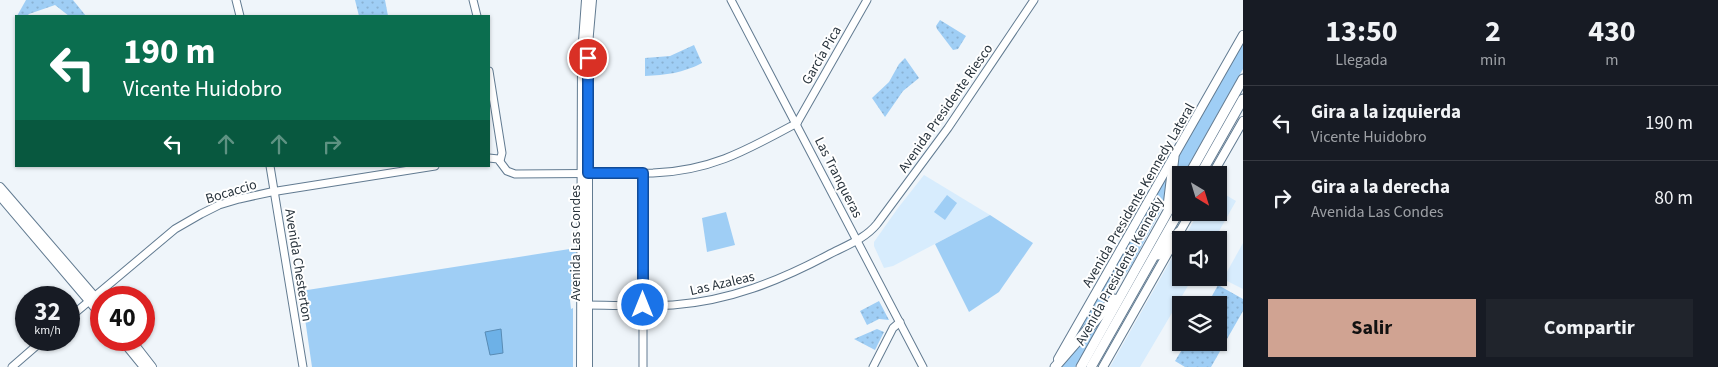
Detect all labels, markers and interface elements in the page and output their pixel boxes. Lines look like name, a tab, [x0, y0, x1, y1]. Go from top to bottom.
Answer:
text: 13:50	[1325, 10, 1398, 53]
text: 2	[1485, 10, 1501, 53]
text: 430	[1588, 10, 1636, 53]
street label: García Pica	[797, 22, 847, 89]
text: 190 m	[123, 27, 215, 77]
icon: left	[40, 35, 105, 100]
pin	[567, 37, 609, 79]
street label: Avenida Presidente Riesco	[894, 40, 998, 177]
icon: arrive	[574, 44, 602, 72]
text: Llegada	[1335, 49, 1388, 71]
text: min	[1480, 49, 1506, 71]
text: m	[1605, 49, 1619, 71]
text: Vicente Huidobro	[123, 73, 282, 105]
text: Gira a la izquierda	[1311, 99, 1461, 126]
street label: Avenida Presidente Kennedy Lateral	[1078, 100, 1198, 290]
icon: left	[1268, 109, 1296, 137]
text: 190 m	[1645, 110, 1693, 137]
text: Vicente Huidobro	[1311, 126, 1427, 148]
icon: left	[159, 130, 187, 158]
icon: ahead	[212, 130, 240, 158]
icon: ahead	[265, 130, 293, 158]
icon: right	[318, 130, 346, 158]
street label: Las Tranqueras	[809, 134, 867, 221]
north arrow	[1172, 166, 1228, 221]
map controls	[1172, 166, 1227, 351]
text: Gira a la derecha	[1311, 174, 1450, 201]
street label: Bocaccio	[203, 175, 259, 209]
icon: right	[1268, 184, 1296, 212]
street label: Avenida Las Condes	[566, 185, 586, 301]
text: 80 m	[1655, 185, 1693, 212]
street label: Avenida Presidente Kennedy	[1071, 194, 1167, 348]
text: Avenida Las Condes	[1311, 201, 1444, 223]
street label: Avenida Chesterton	[279, 207, 317, 323]
button: sound	[1172, 231, 1227, 286]
street label: Las Azaleas	[688, 267, 757, 301]
position arrow	[616, 278, 668, 330]
speed limit sign: 40	[90, 286, 155, 351]
text: 32	[34, 294, 61, 330]
button: layers	[1172, 296, 1227, 351]
button: Salir	[1268, 299, 1476, 357]
button: Compartir	[1486, 299, 1693, 357]
text: km/h	[34, 322, 61, 339]

